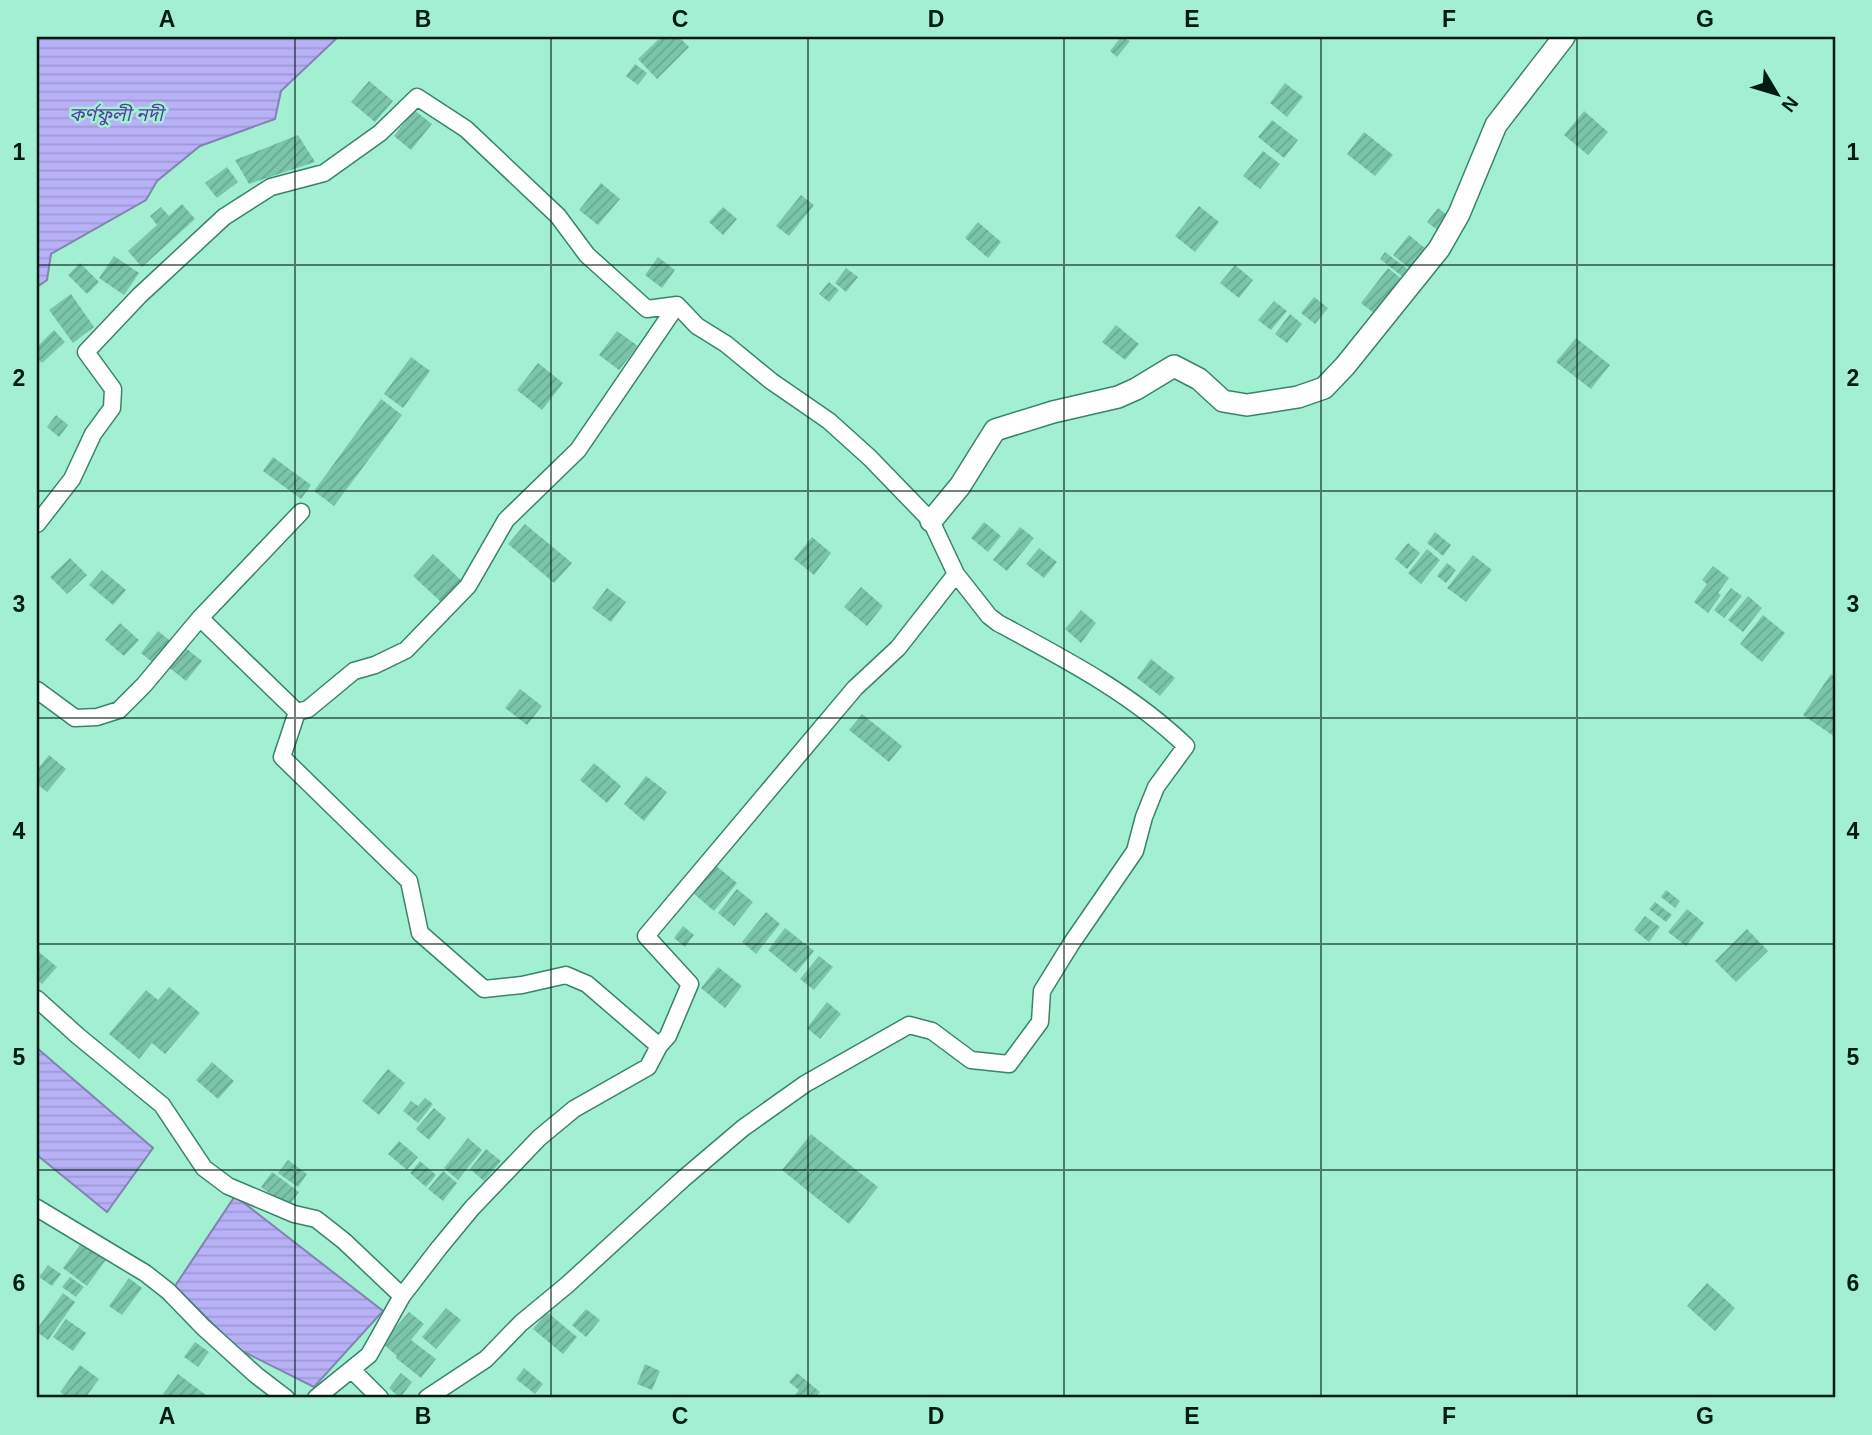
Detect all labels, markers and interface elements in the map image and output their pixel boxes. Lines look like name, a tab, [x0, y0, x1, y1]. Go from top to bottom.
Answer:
text: A	[159, 6, 175, 32]
text: B	[415, 6, 431, 32]
text: C	[672, 6, 688, 32]
text: D	[928, 6, 944, 32]
text: E	[1184, 6, 1200, 32]
text: F	[1442, 6, 1456, 32]
text: G	[1696, 6, 1714, 32]
north arrow	[1742, 60, 1812, 130]
text: N	[1778, 92, 1803, 116]
water label: কর্ণফুলী নদী	[69, 103, 167, 126]
text: 1	[13, 139, 26, 165]
text: 1	[1847, 139, 1860, 165]
text: 2	[13, 365, 25, 391]
text: 2	[1847, 365, 1859, 391]
text: 3	[13, 591, 25, 617]
text: 3	[1847, 591, 1859, 617]
text: 4	[13, 818, 26, 844]
text: 4	[1847, 818, 1860, 844]
text: 5	[13, 1044, 26, 1070]
text: 5	[1847, 1044, 1860, 1070]
text: 6	[13, 1270, 25, 1296]
text: 6	[1847, 1270, 1859, 1296]
text: A	[159, 1403, 175, 1429]
text: B	[415, 1403, 431, 1429]
text: C	[672, 1403, 688, 1429]
text: D	[928, 1403, 944, 1429]
text: E	[1184, 1403, 1200, 1429]
text: F	[1442, 1403, 1456, 1429]
text: G	[1696, 1403, 1714, 1429]

